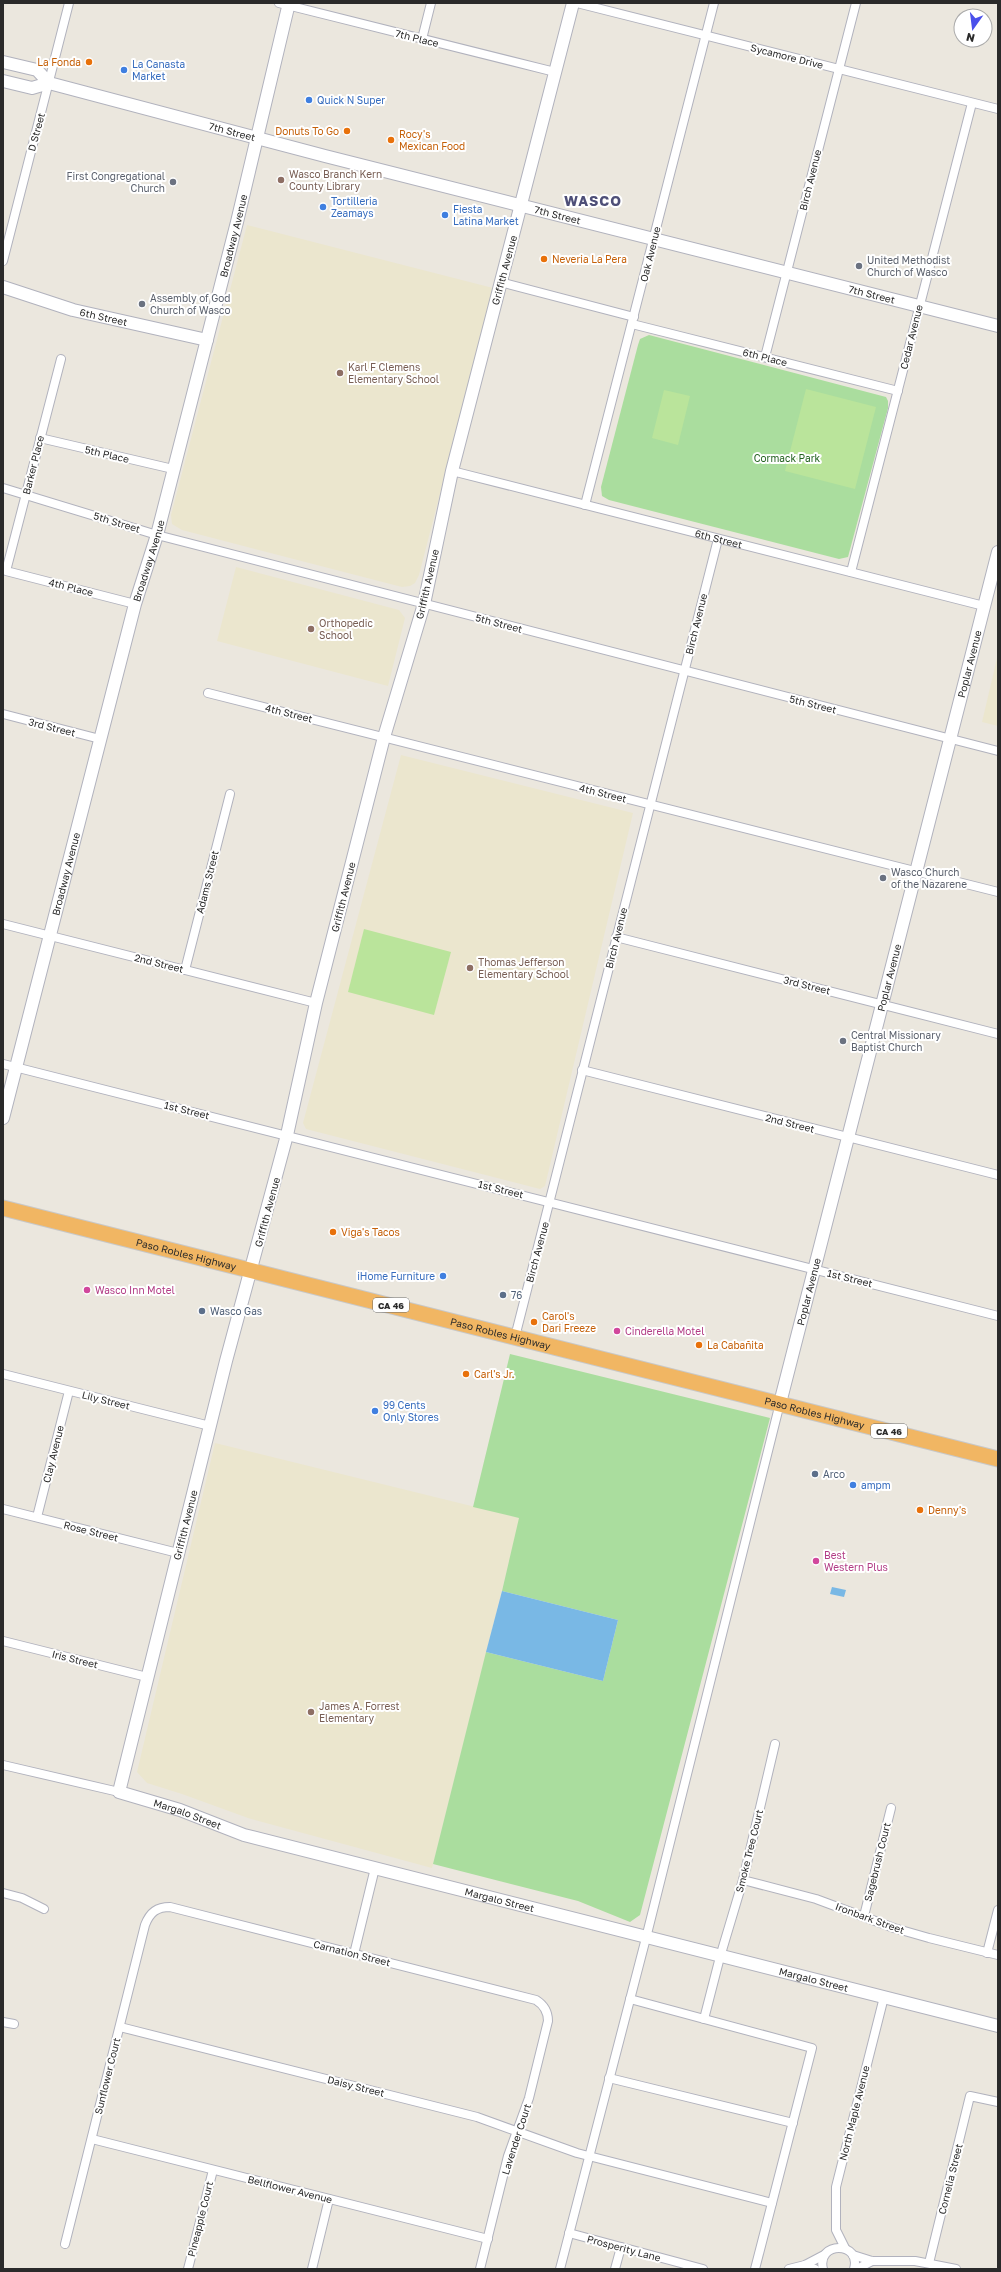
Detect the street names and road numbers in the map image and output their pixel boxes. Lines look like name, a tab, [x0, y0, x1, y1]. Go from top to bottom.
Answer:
street label: 7th Place	[394, 27, 440, 49]
street label: Sycamore Drive	[749, 41, 825, 71]
street label: D Street	[25, 112, 47, 152]
street label: 7th Street	[208, 120, 257, 143]
street label: Birch Avenue	[797, 148, 823, 212]
street label: Broadway Avenue	[217, 193, 249, 278]
street label: 7th Street	[533, 203, 582, 226]
street label: Oak Avenue	[637, 225, 663, 283]
street label: Griffith Avenue	[489, 234, 519, 306]
street label: 7th Street	[847, 282, 896, 306]
street label: Cedar Avenue	[897, 303, 925, 371]
street label: 6th Street	[79, 306, 128, 328]
street label: 6th Place	[742, 346, 789, 368]
street label: Barker Place	[20, 434, 46, 496]
street label: 5th Place	[84, 443, 131, 465]
street label: 5th Street	[92, 509, 142, 535]
street label: Broadway Avenue	[130, 518, 167, 603]
street label: 6th Street	[694, 527, 743, 550]
street label: Griffith Avenue	[413, 548, 441, 620]
street label: 4th Place	[48, 576, 95, 598]
street label: Birch Avenue	[683, 592, 709, 656]
street label: 5th Street	[474, 611, 524, 635]
street label: Poplar Avenue	[955, 629, 984, 699]
street label: 5th Street	[788, 692, 838, 716]
street label: 4th Street	[264, 701, 314, 725]
street label: 3rd Street	[27, 715, 77, 739]
street label: 4th Street	[578, 781, 628, 805]
street label: Broadway Avenue	[49, 831, 82, 917]
street label: Adams Street	[193, 849, 221, 915]
street label: Griffith Avenue	[329, 861, 358, 933]
street label: Birch Avenue	[603, 906, 629, 970]
street label: Poplar Avenue	[875, 943, 903, 1013]
street label: 2nd Street	[133, 951, 185, 975]
street label: 3rd Street	[782, 973, 832, 997]
street label: 1st Street	[163, 1099, 211, 1121]
street label: 2nd Street	[764, 1111, 816, 1135]
street label: Griffith Avenue	[252, 1176, 282, 1248]
street label: 1st Street	[477, 1178, 525, 1200]
street label: Birch Avenue	[523, 1220, 551, 1284]
street label: Paso Robles Highway	[135, 1236, 238, 1273]
street label: Poplar Avenue	[794, 1256, 823, 1327]
street label: 1st Street	[826, 1267, 874, 1289]
road number: CA 46	[373, 1298, 409, 1312]
street label: Paso Robles Highway	[449, 1315, 552, 1352]
street label: Lily Street	[81, 1388, 131, 1412]
street label: Paso Robles Highway	[763, 1394, 866, 1431]
street label: Clay Avenue	[40, 1424, 66, 1484]
road number: CA 46	[871, 1424, 907, 1438]
street label: Griffith Avenue	[171, 1489, 200, 1561]
street label: Rose Street	[62, 1518, 120, 1544]
street label: Iris Street	[51, 1647, 99, 1671]
street label: Margalo Street	[152, 1797, 223, 1832]
street label: Smoke Tree Court	[733, 1808, 765, 1894]
street label: Sagebrush Court	[861, 1821, 893, 1903]
street label: Margalo Street	[464, 1885, 536, 1914]
street label: Ironbark Street	[834, 1900, 906, 1936]
street label: Carnation Street	[312, 1938, 392, 1968]
street label: Margalo Street	[778, 1965, 850, 1994]
street label: Sunflower Court	[92, 2037, 122, 2115]
street label: North Maple Avenue	[836, 2064, 872, 2162]
street label: Daisy Street	[326, 2073, 386, 2099]
street label: Lavender Court	[499, 2102, 533, 2176]
street label: Cornelia Street	[935, 2142, 965, 2216]
street label: Bellflower Avenue	[246, 2173, 334, 2205]
street label: Pineapple Court	[185, 2180, 215, 2258]
street label: Prosperity Lane	[586, 2232, 662, 2264]

